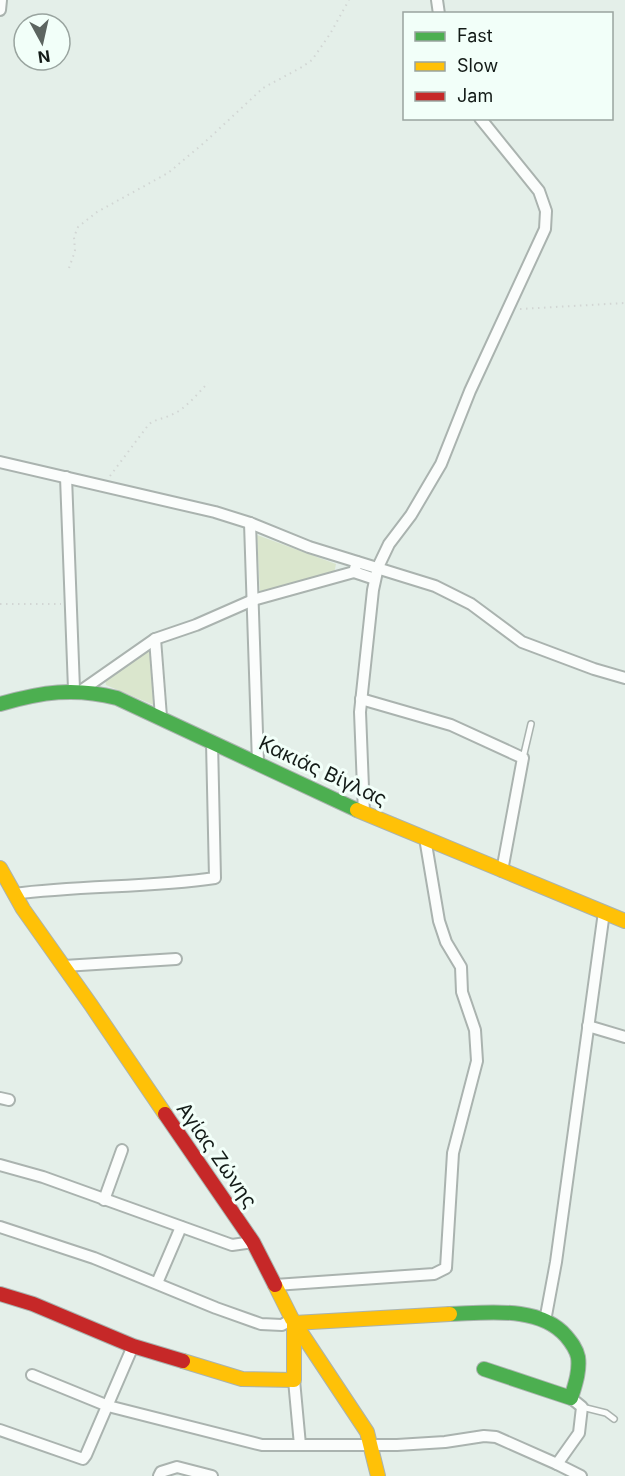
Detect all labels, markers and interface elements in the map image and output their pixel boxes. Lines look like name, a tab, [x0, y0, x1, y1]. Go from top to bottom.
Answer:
north arrow	[12, 12, 72, 72]
legend	[403, 12, 613, 120]
text: Fast	[457, 25, 493, 46]
text: N	[37, 46, 52, 68]
text: Slow	[457, 55, 498, 76]
text: Jam	[457, 85, 493, 106]
street label: Κακιάς Βίγλας	[255, 731, 391, 811]
street label: Αγίας Ζώνης	[172, 1098, 262, 1212]

